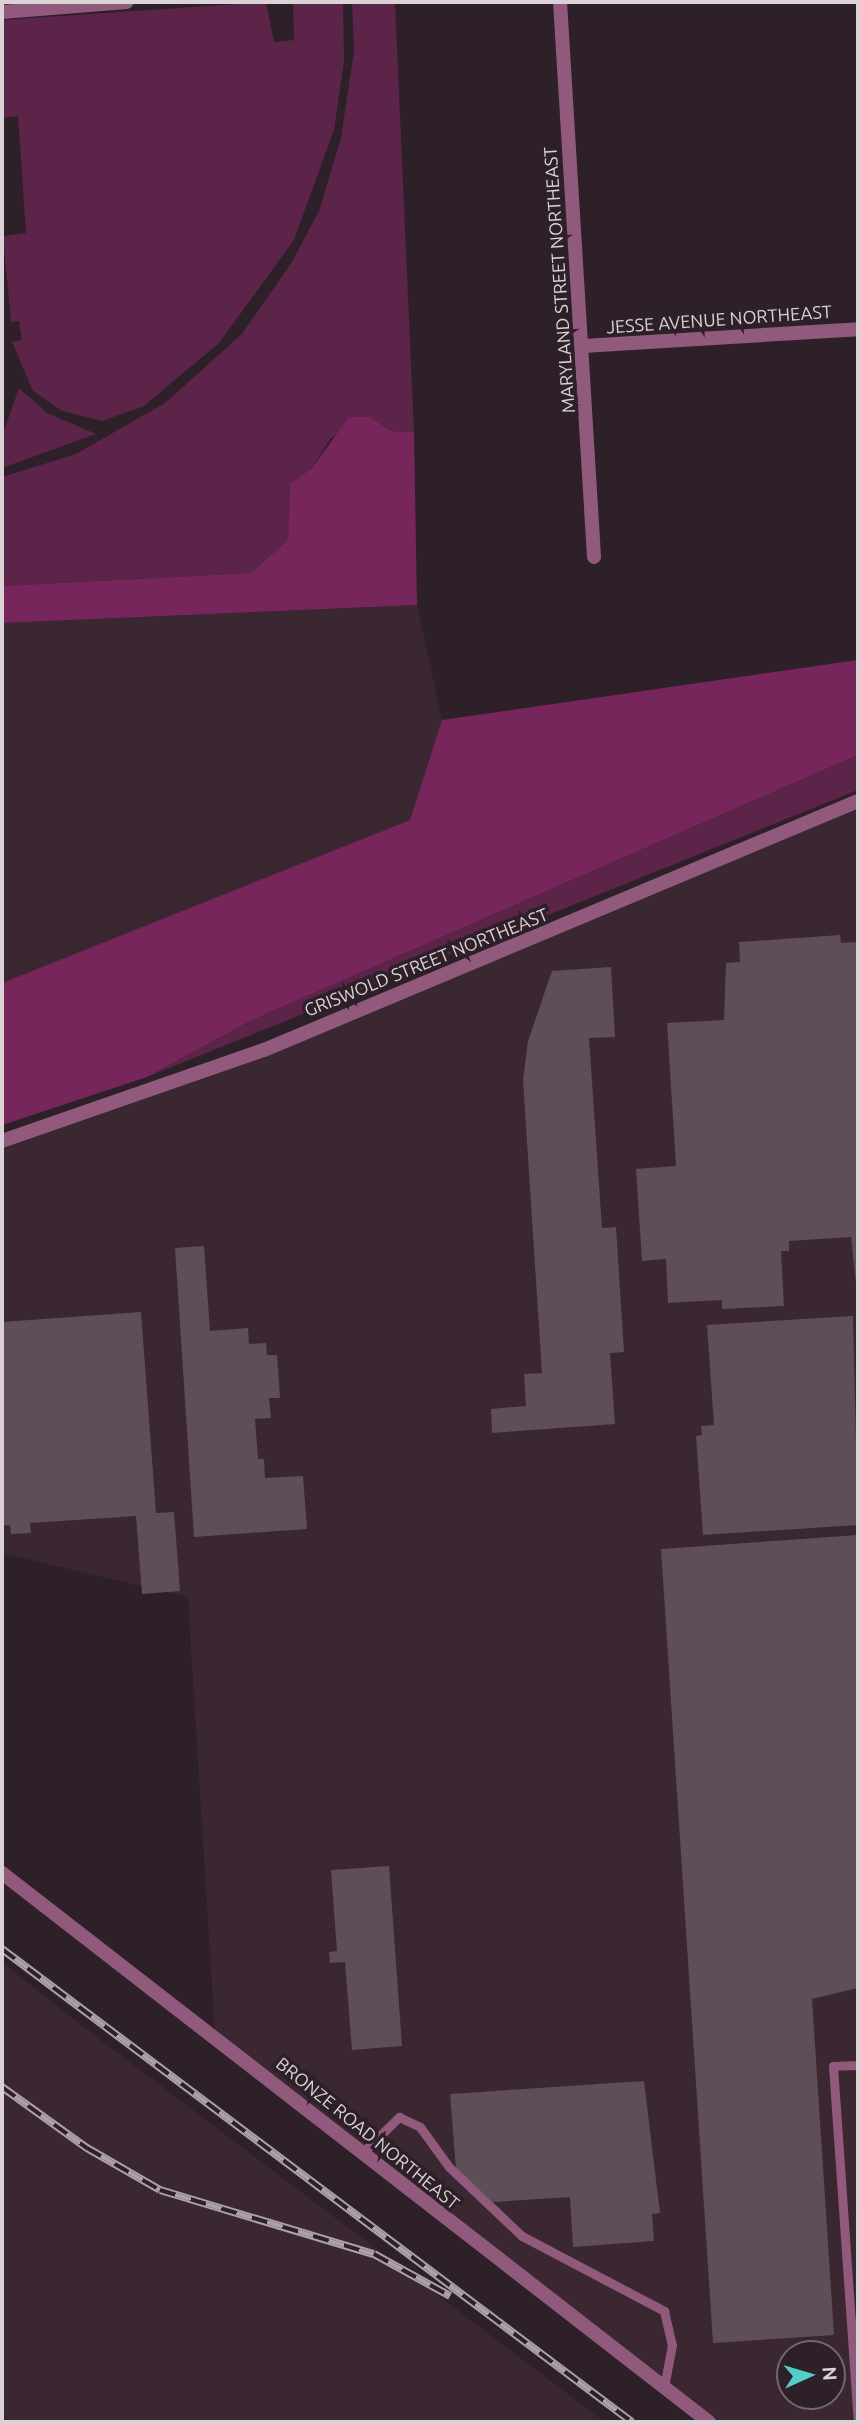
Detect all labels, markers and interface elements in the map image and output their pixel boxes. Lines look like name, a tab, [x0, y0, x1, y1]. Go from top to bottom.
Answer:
street label: MARYLAND STREET NORTHEAST	[539, 146, 579, 414]
street label: JESSE AVENUE NORTHEAST	[606, 300, 832, 338]
street label: GRISWOLD STREET NORTHEAST	[301, 903, 551, 1021]
street label: BRONZE ROAD NORTHEAST	[272, 2052, 464, 2214]
north arrow	[776, 2340, 846, 2410]
text: N	[818, 2366, 841, 2382]

